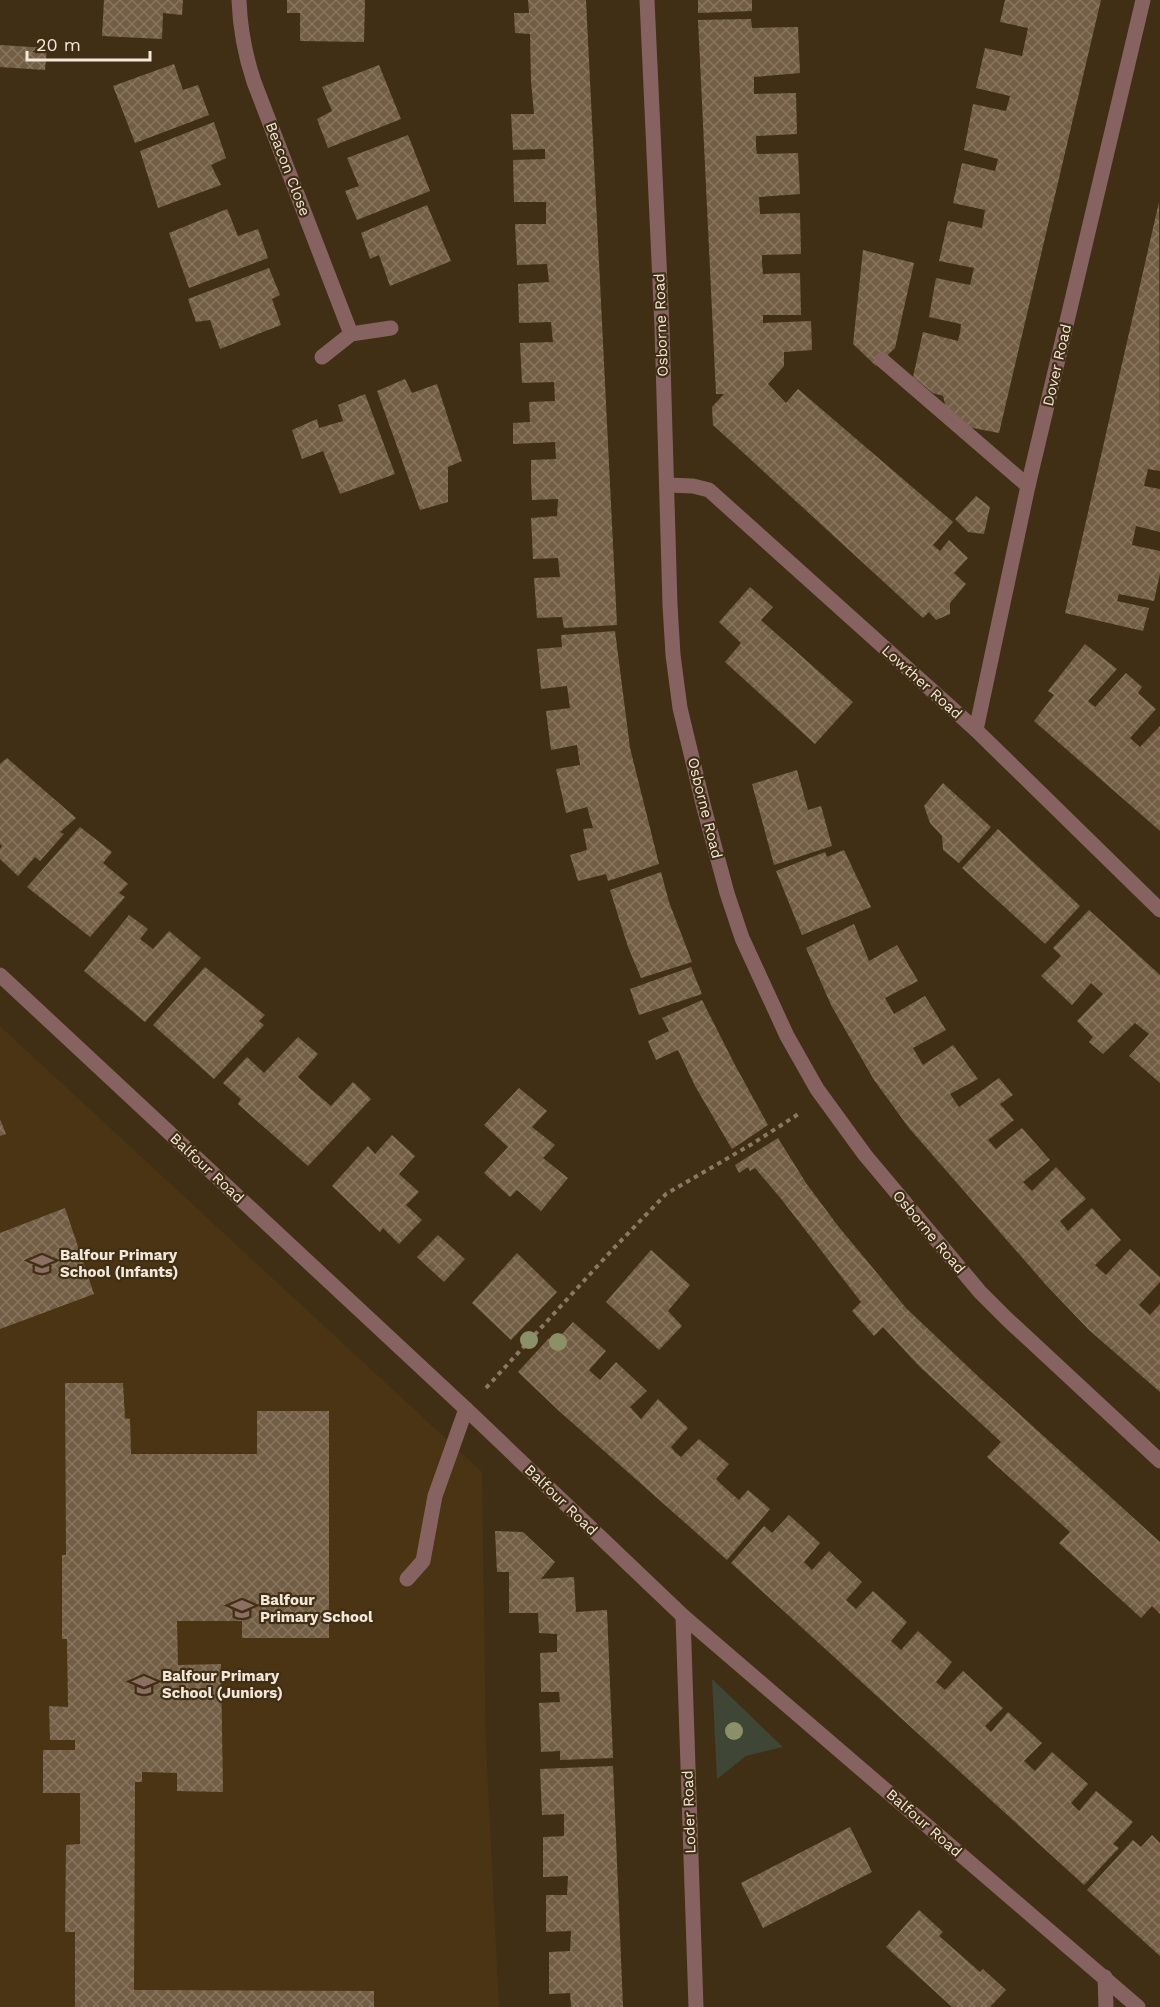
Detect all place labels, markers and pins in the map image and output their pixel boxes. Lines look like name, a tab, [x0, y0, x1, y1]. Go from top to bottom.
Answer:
place label: Balfour Primary School (Infants)	[60, 1246, 178, 1281]
school or university icon: Balfour Primary School (Infants)	[29, 1251, 55, 1277]
place label: Balfour Primary School	[260, 1591, 373, 1626]
school or university icon: Balfour Primary School	[229, 1596, 255, 1622]
place label: Balfour Primary School (Juniors)	[162, 1667, 283, 1702]
school or university icon: Balfour Primary School (Juniors)	[131, 1672, 157, 1698]

